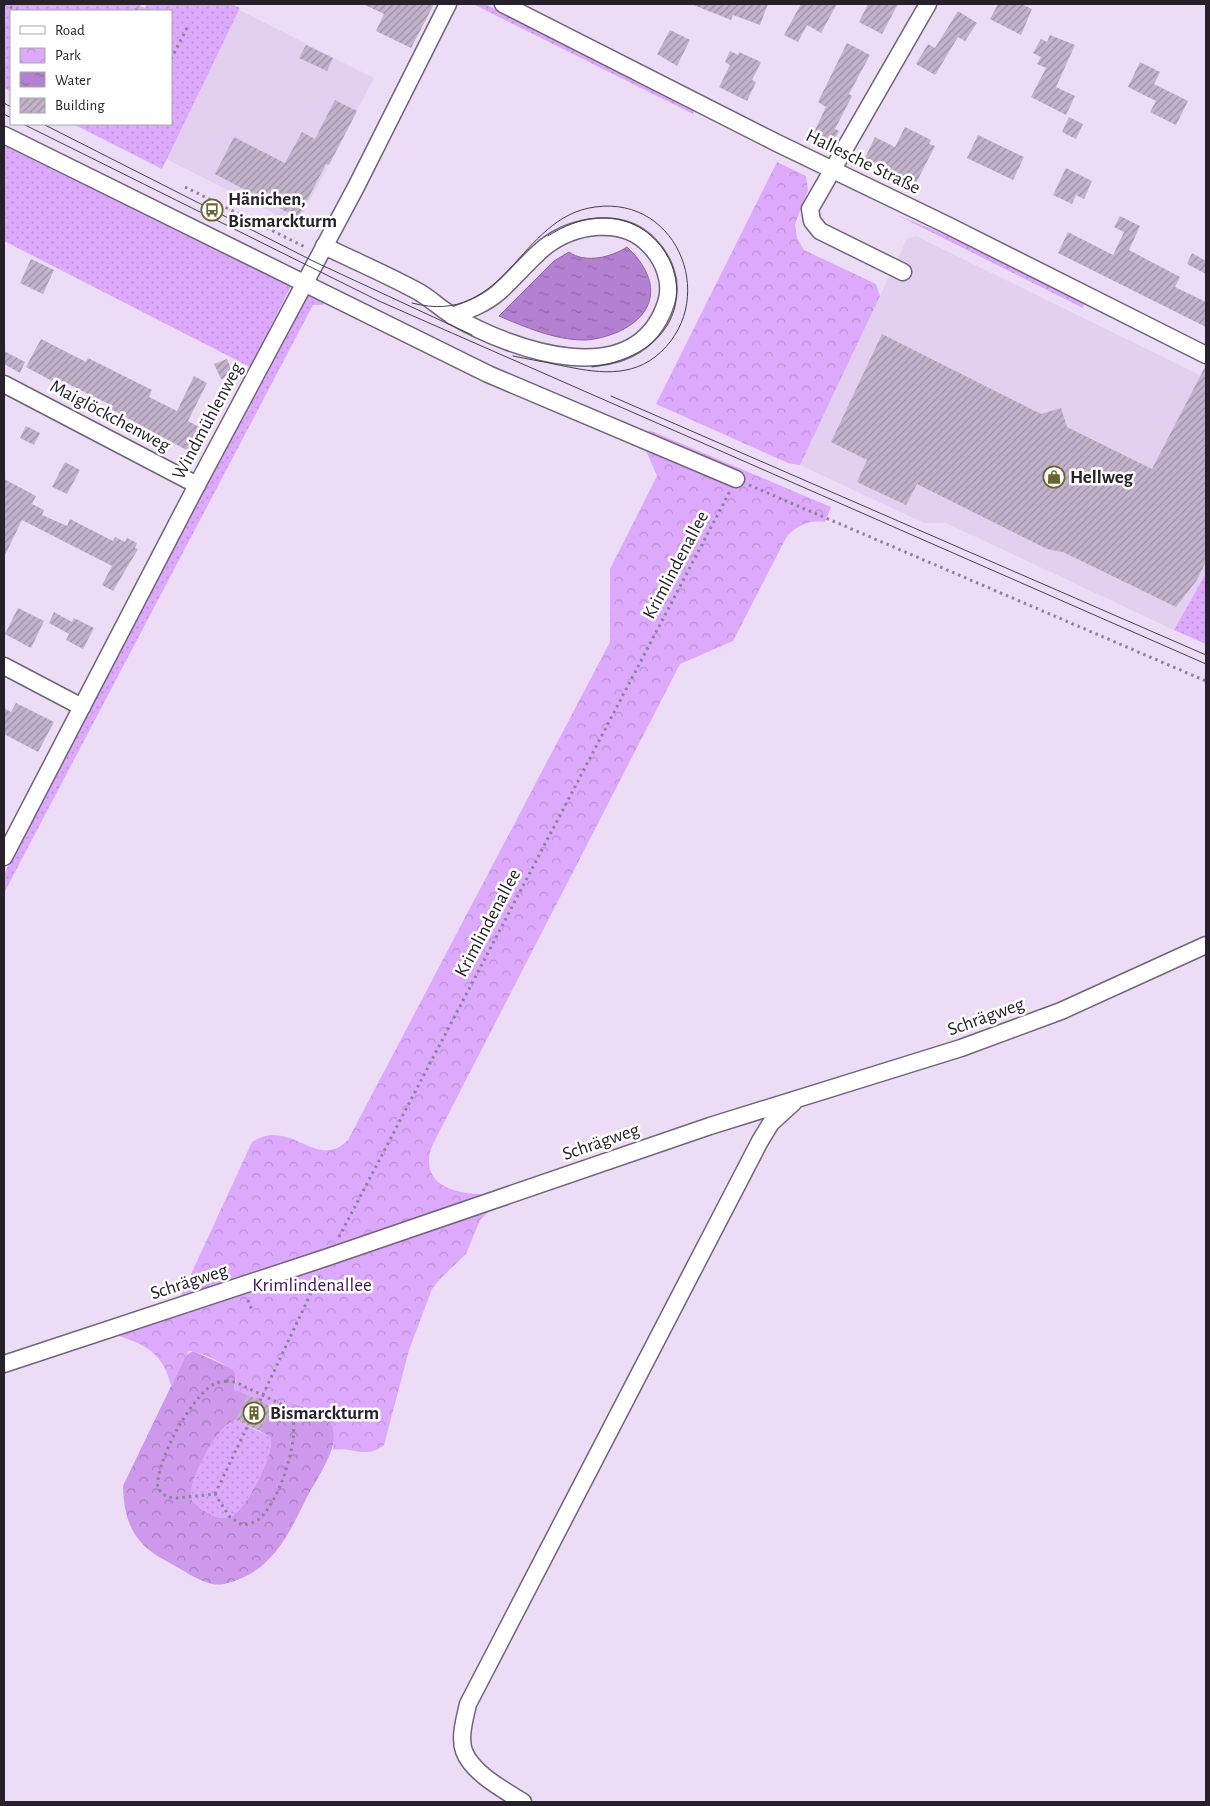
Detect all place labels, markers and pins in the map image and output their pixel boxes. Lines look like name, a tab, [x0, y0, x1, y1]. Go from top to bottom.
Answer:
place label: Hänichen, Bismarckturm	[228, 190, 337, 231]
bus stop icon: Hänichen, Bismarckturm	[200, 198, 224, 222]
shop icon: Hellweg	[1042, 465, 1066, 489]
place label: Hellweg	[1070, 468, 1134, 487]
building icon: Bismarckturm	[242, 1401, 266, 1425]
place label: Bismarckturm	[270, 1404, 379, 1423]

